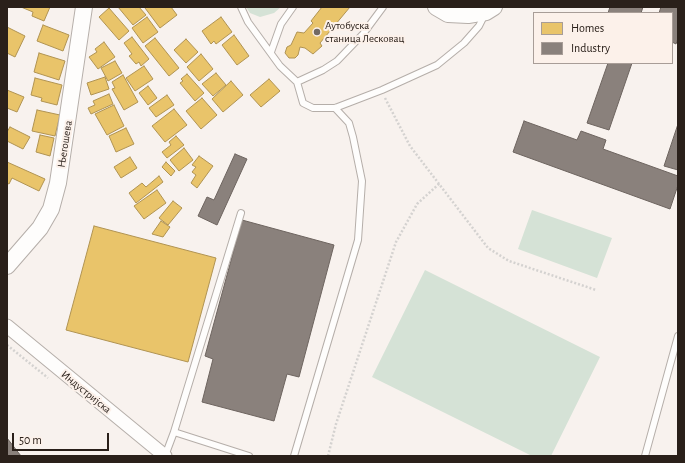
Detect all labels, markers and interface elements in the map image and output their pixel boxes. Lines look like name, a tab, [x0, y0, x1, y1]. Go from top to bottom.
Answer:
legend	[533, 12, 673, 64]
place label: Аутобуска станица Лесковац	[325, 19, 404, 45]
text: Homes	[571, 22, 604, 34]
marker: Аутобуска станица Лесковац	[312, 27, 322, 37]
text: Industry	[571, 42, 610, 54]
street label: Његошева	[55, 120, 75, 168]
street label: Индустријска	[58, 368, 114, 416]
scale bar	[14, 425, 111, 451]
text: 50 m	[19, 434, 42, 446]

